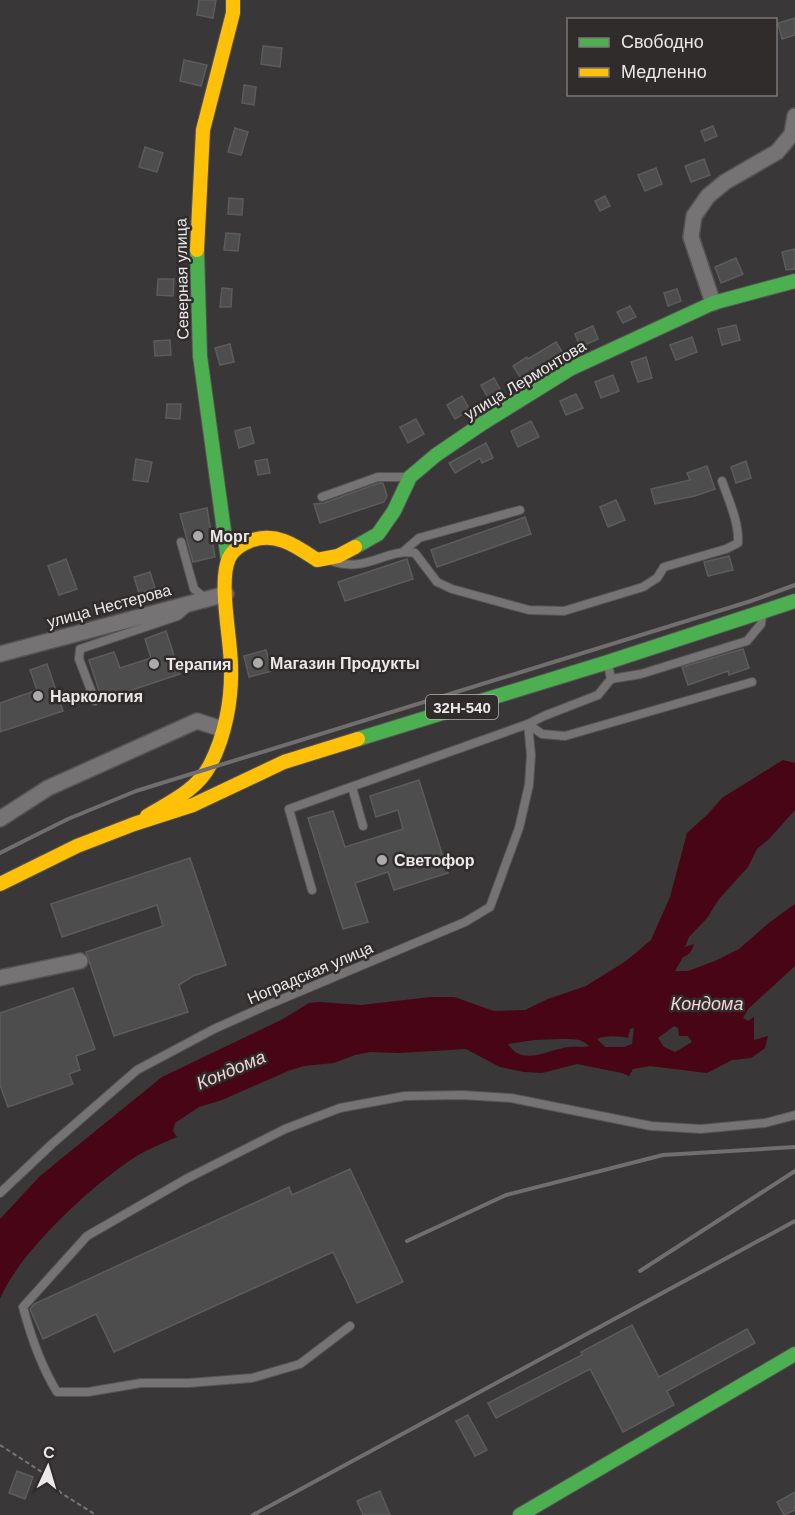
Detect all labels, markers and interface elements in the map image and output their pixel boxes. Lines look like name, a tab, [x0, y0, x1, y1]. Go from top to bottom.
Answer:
legend	[567, 18, 777, 96]
text: Свободно	[621, 32, 704, 52]
text: Медленно	[621, 62, 707, 82]
street label: Северная улица	[172, 218, 192, 340]
street label: улица Лермонтова	[461, 337, 589, 423]
place label: Морг	[210, 528, 250, 545]
marker: Морг	[191, 529, 205, 543]
street label: улица Нестерова	[45, 581, 173, 631]
place label: Магазин Продукты	[270, 655, 420, 672]
place label: Терапия	[166, 656, 231, 673]
marker: Магазин Продукты	[251, 656, 265, 670]
marker: Терапия	[147, 657, 161, 671]
place label: Наркология	[50, 688, 143, 705]
marker: Наркология	[31, 689, 45, 703]
road number: 32Н-540	[426, 695, 498, 719]
place label: Светофор	[394, 852, 475, 869]
marker: Светофор	[375, 853, 389, 867]
street label: Ноградская улица	[245, 939, 375, 1007]
water label: Кондома	[671, 994, 743, 1014]
water label: Кондома	[194, 1047, 268, 1093]
north arrow	[18, 1437, 78, 1497]
text: С	[43, 1444, 56, 1461]

